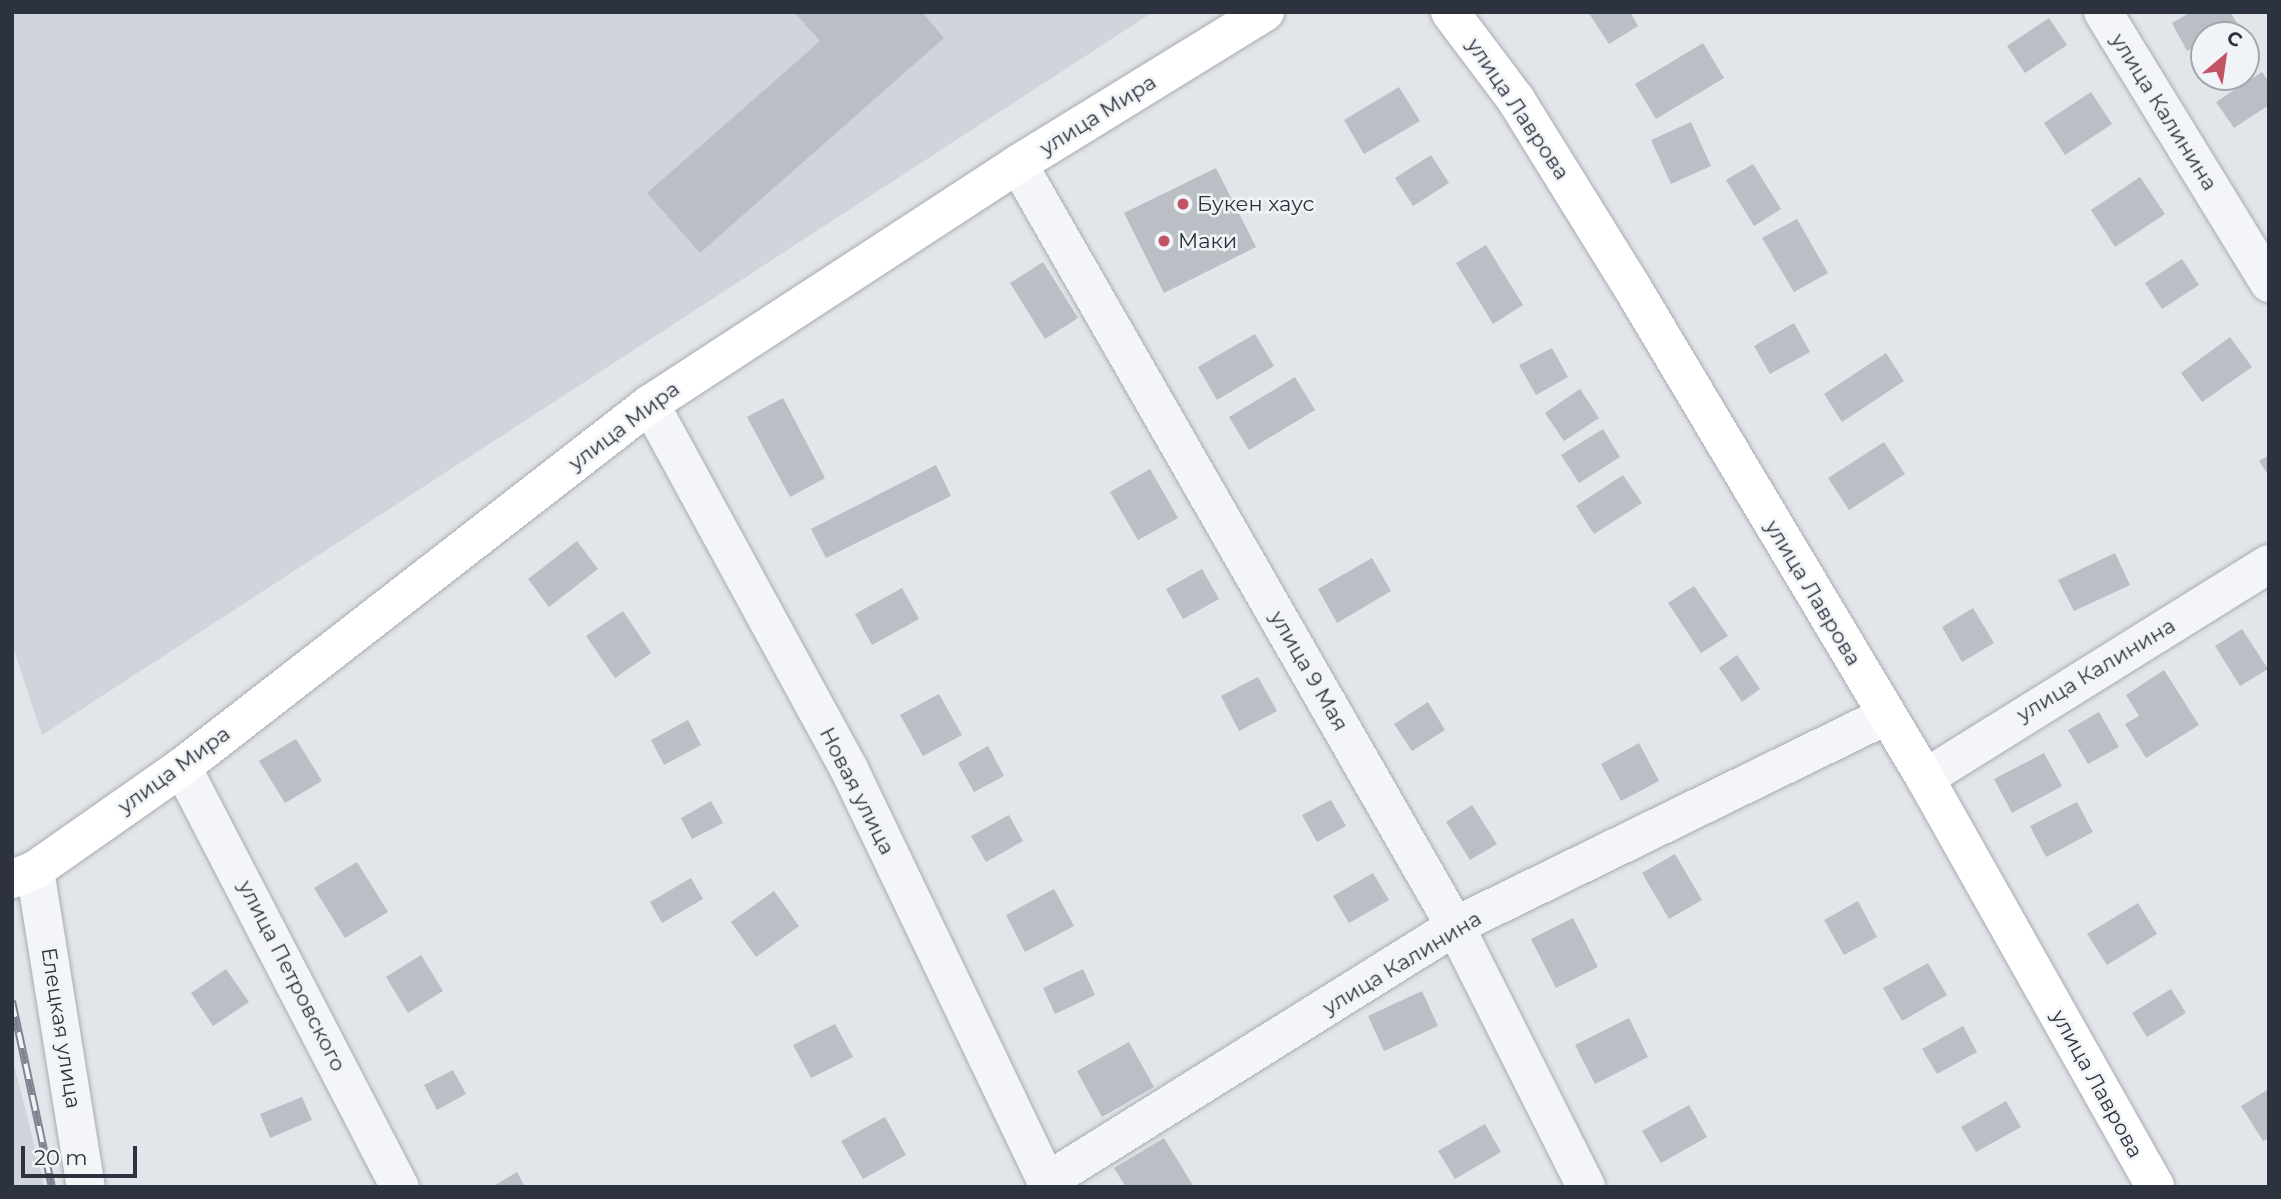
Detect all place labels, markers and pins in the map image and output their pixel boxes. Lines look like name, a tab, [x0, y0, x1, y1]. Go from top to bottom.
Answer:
place label: Букен хаус	[1197, 191, 1314, 217]
marker: Букен хаус	[1175, 196, 1191, 212]
place label: Маки	[1178, 228, 1237, 254]
marker: Маки	[1156, 233, 1172, 249]

